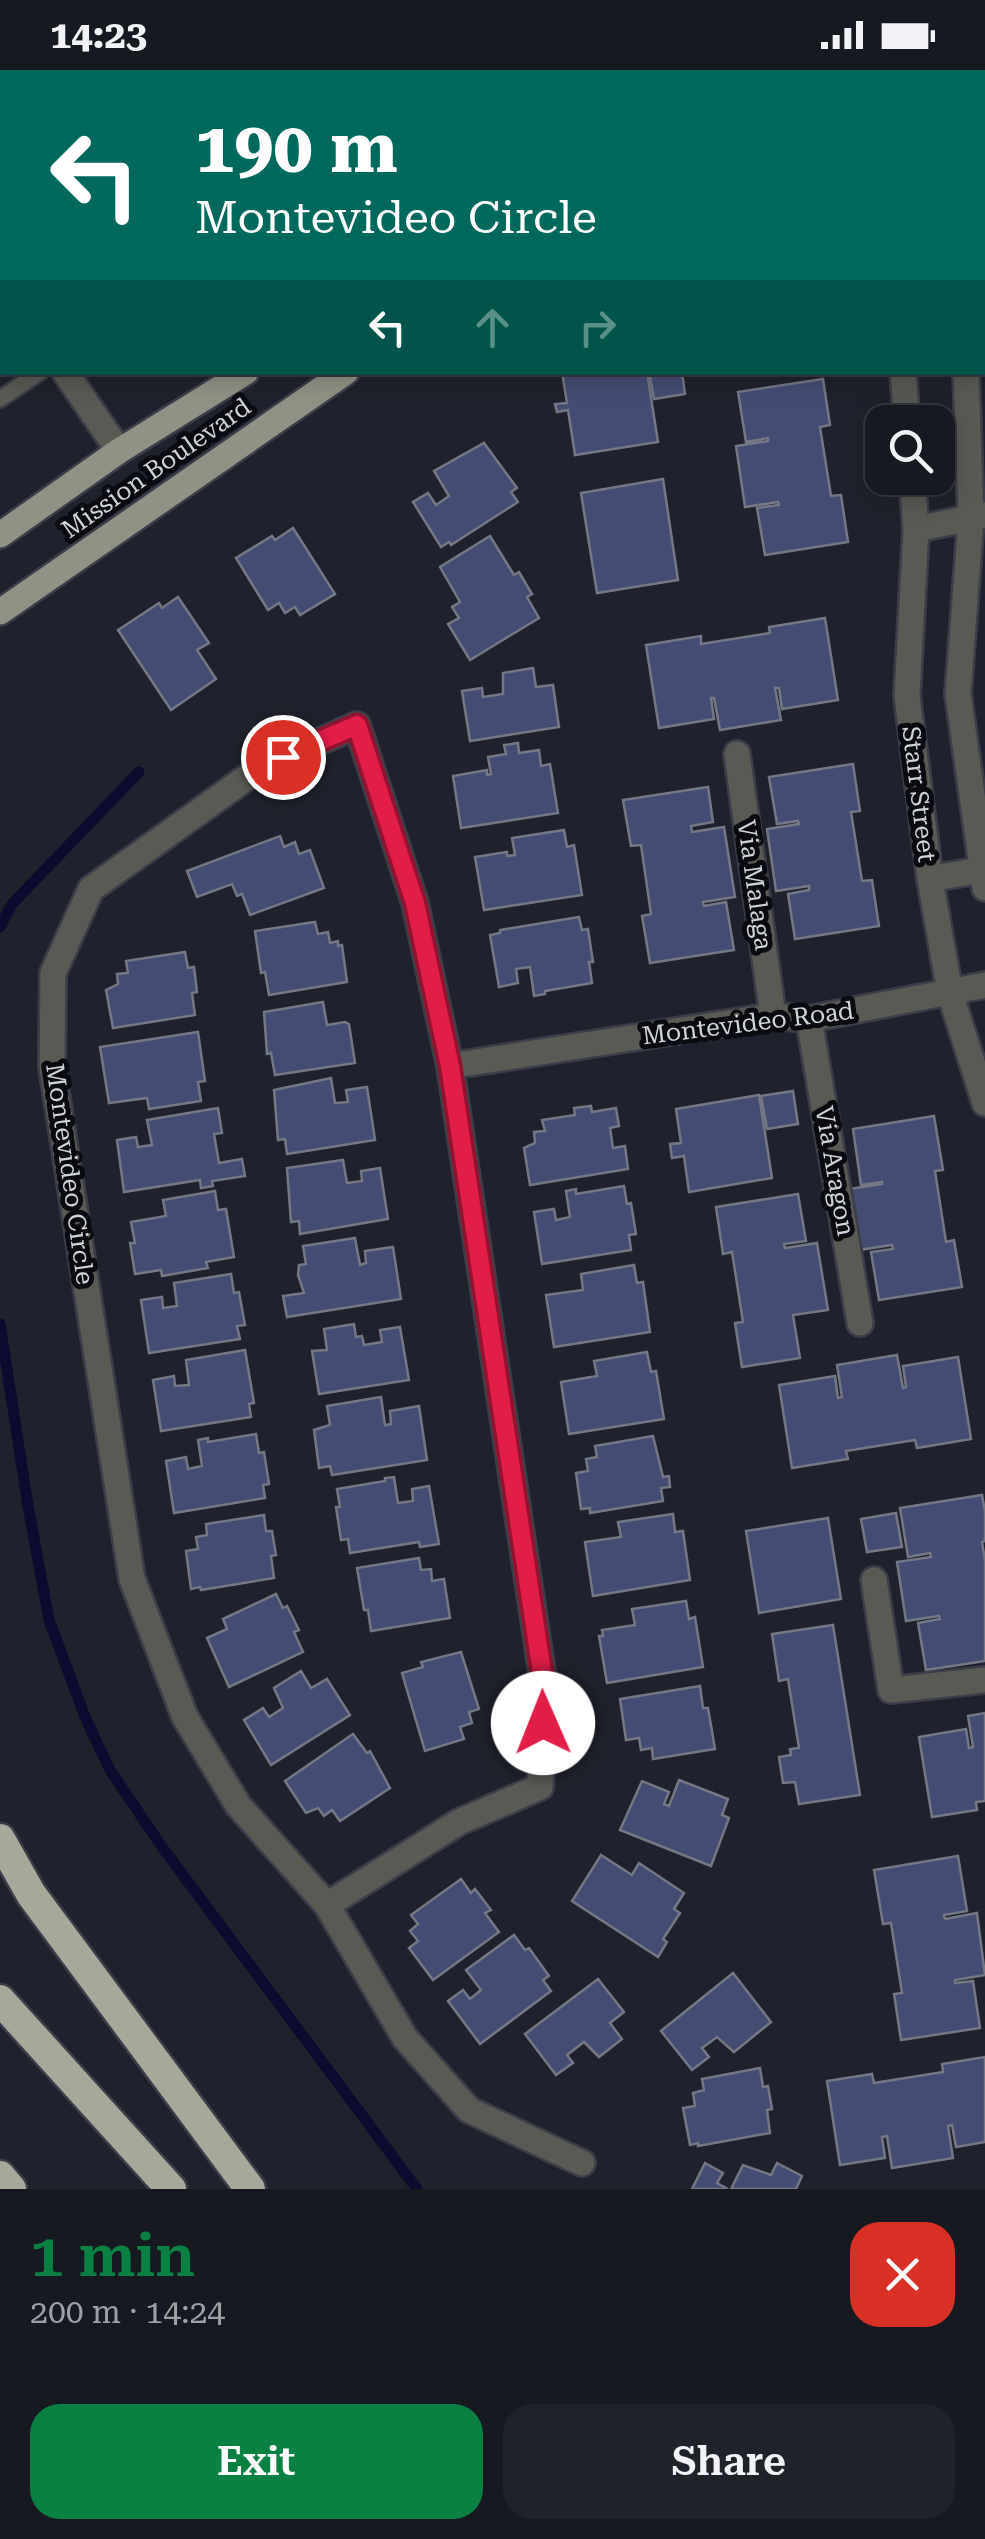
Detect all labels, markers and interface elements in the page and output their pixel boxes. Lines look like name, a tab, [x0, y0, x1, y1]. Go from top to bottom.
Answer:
text: 14:23	[50, 13, 147, 57]
text: 190 m	[195, 107, 398, 189]
icon: left	[30, 110, 160, 240]
text: Montevideo Circle	[195, 191, 597, 244]
icon: left	[360, 300, 415, 355]
icon: ahead	[465, 300, 520, 355]
icon: right	[570, 300, 625, 355]
street label: Mission Boulevard	[56, 392, 256, 544]
map controls	[865, 405, 955, 495]
button: search	[865, 405, 955, 495]
pin	[241, 715, 326, 800]
street label: Starr Street	[896, 724, 942, 864]
icon: arrive	[256, 730, 311, 785]
street label: Via Malaga	[732, 818, 779, 952]
street label: Montevideo Road	[641, 996, 855, 1050]
street label: Montevideo Circle	[40, 1061, 100, 1287]
street label: Via Aragon	[809, 1104, 861, 1238]
position arrow	[491, 1671, 595, 1775]
text: 1 min	[30, 2220, 195, 2291]
button: close	[850, 2222, 955, 2327]
text: 200 m · 14:24	[30, 2293, 225, 2331]
button: Exit	[30, 2404, 483, 2519]
button: Share	[503, 2404, 955, 2519]

